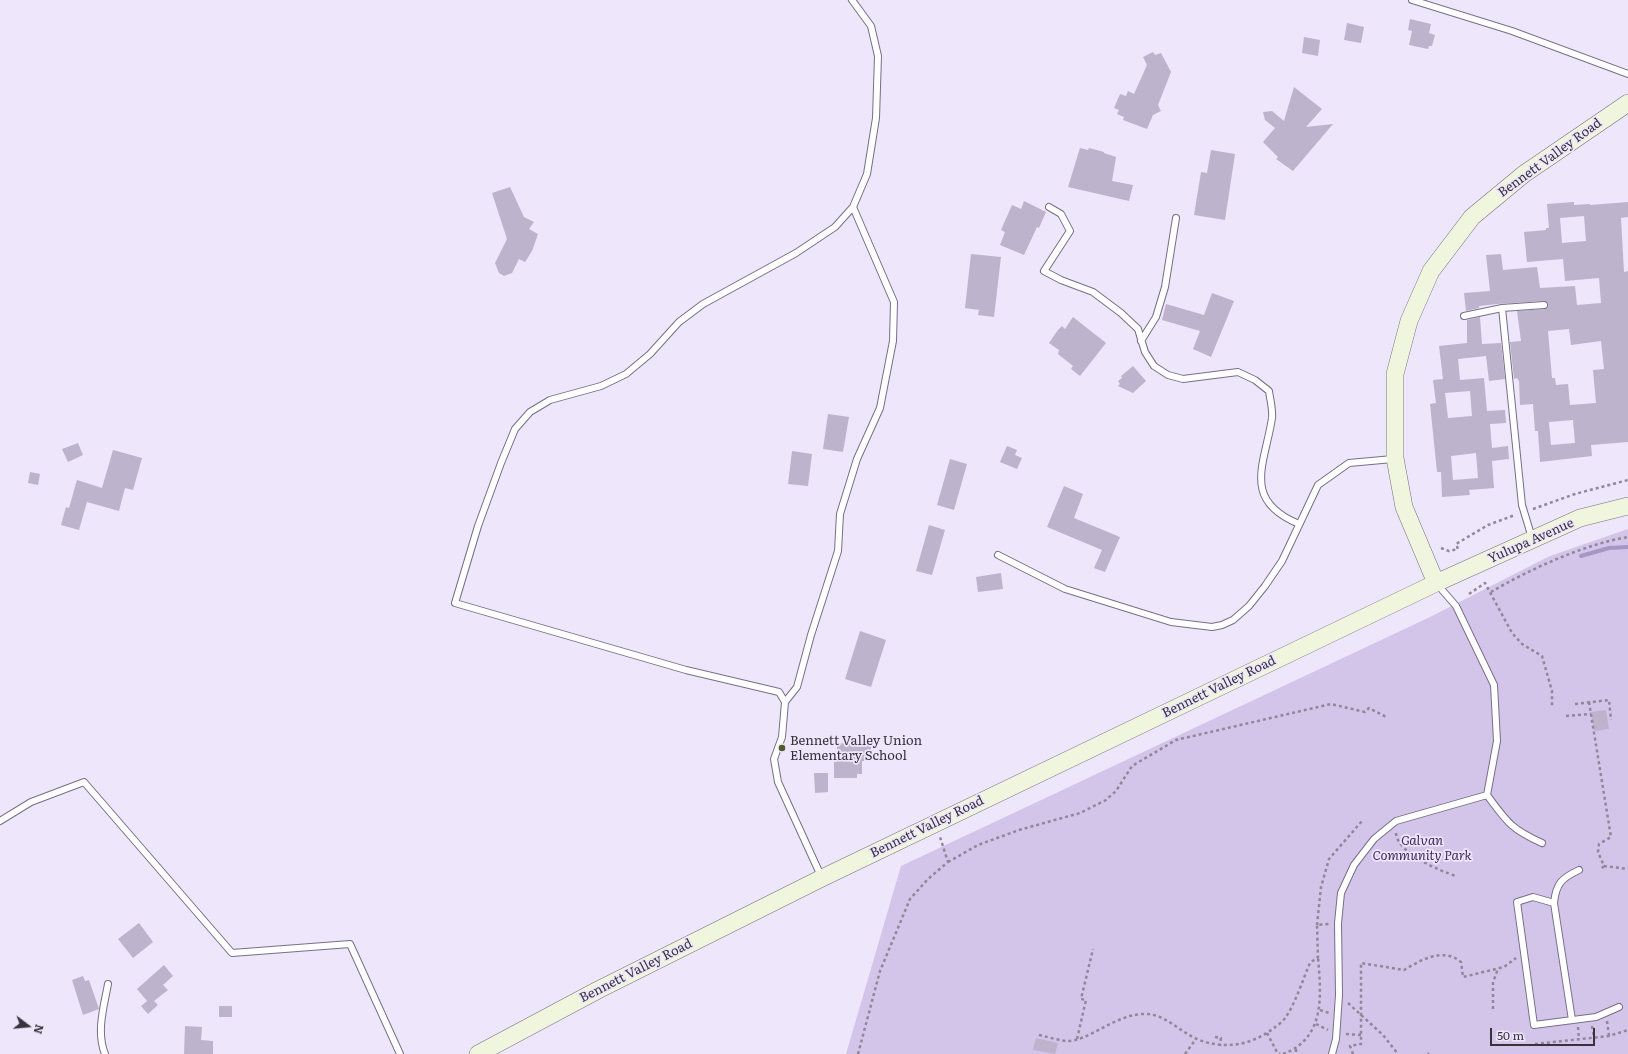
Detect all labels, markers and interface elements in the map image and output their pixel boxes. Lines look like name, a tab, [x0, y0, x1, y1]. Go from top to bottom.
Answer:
street label: Bennett Valley Road	[1495, 115, 1605, 201]
street label: Yulupa Avenue	[1486, 515, 1576, 567]
street label: Bennett Valley Road	[1160, 653, 1278, 721]
place label: Bennett Valley Union Elementary School	[790, 733, 922, 764]
marker: Bennett Valley Union Elementary School	[777, 743, 787, 753]
street label: Bennett Valley Road	[868, 793, 986, 861]
park label: Galvan Community Park	[1372, 833, 1472, 864]
street label: Bennett Valley Road	[577, 936, 695, 1006]
north arrow	[8, 1006, 48, 1046]
scale bar	[1492, 1020, 1597, 1046]
text: N	[31, 1023, 49, 1036]
text: 50 m	[1497, 1026, 1524, 1044]

